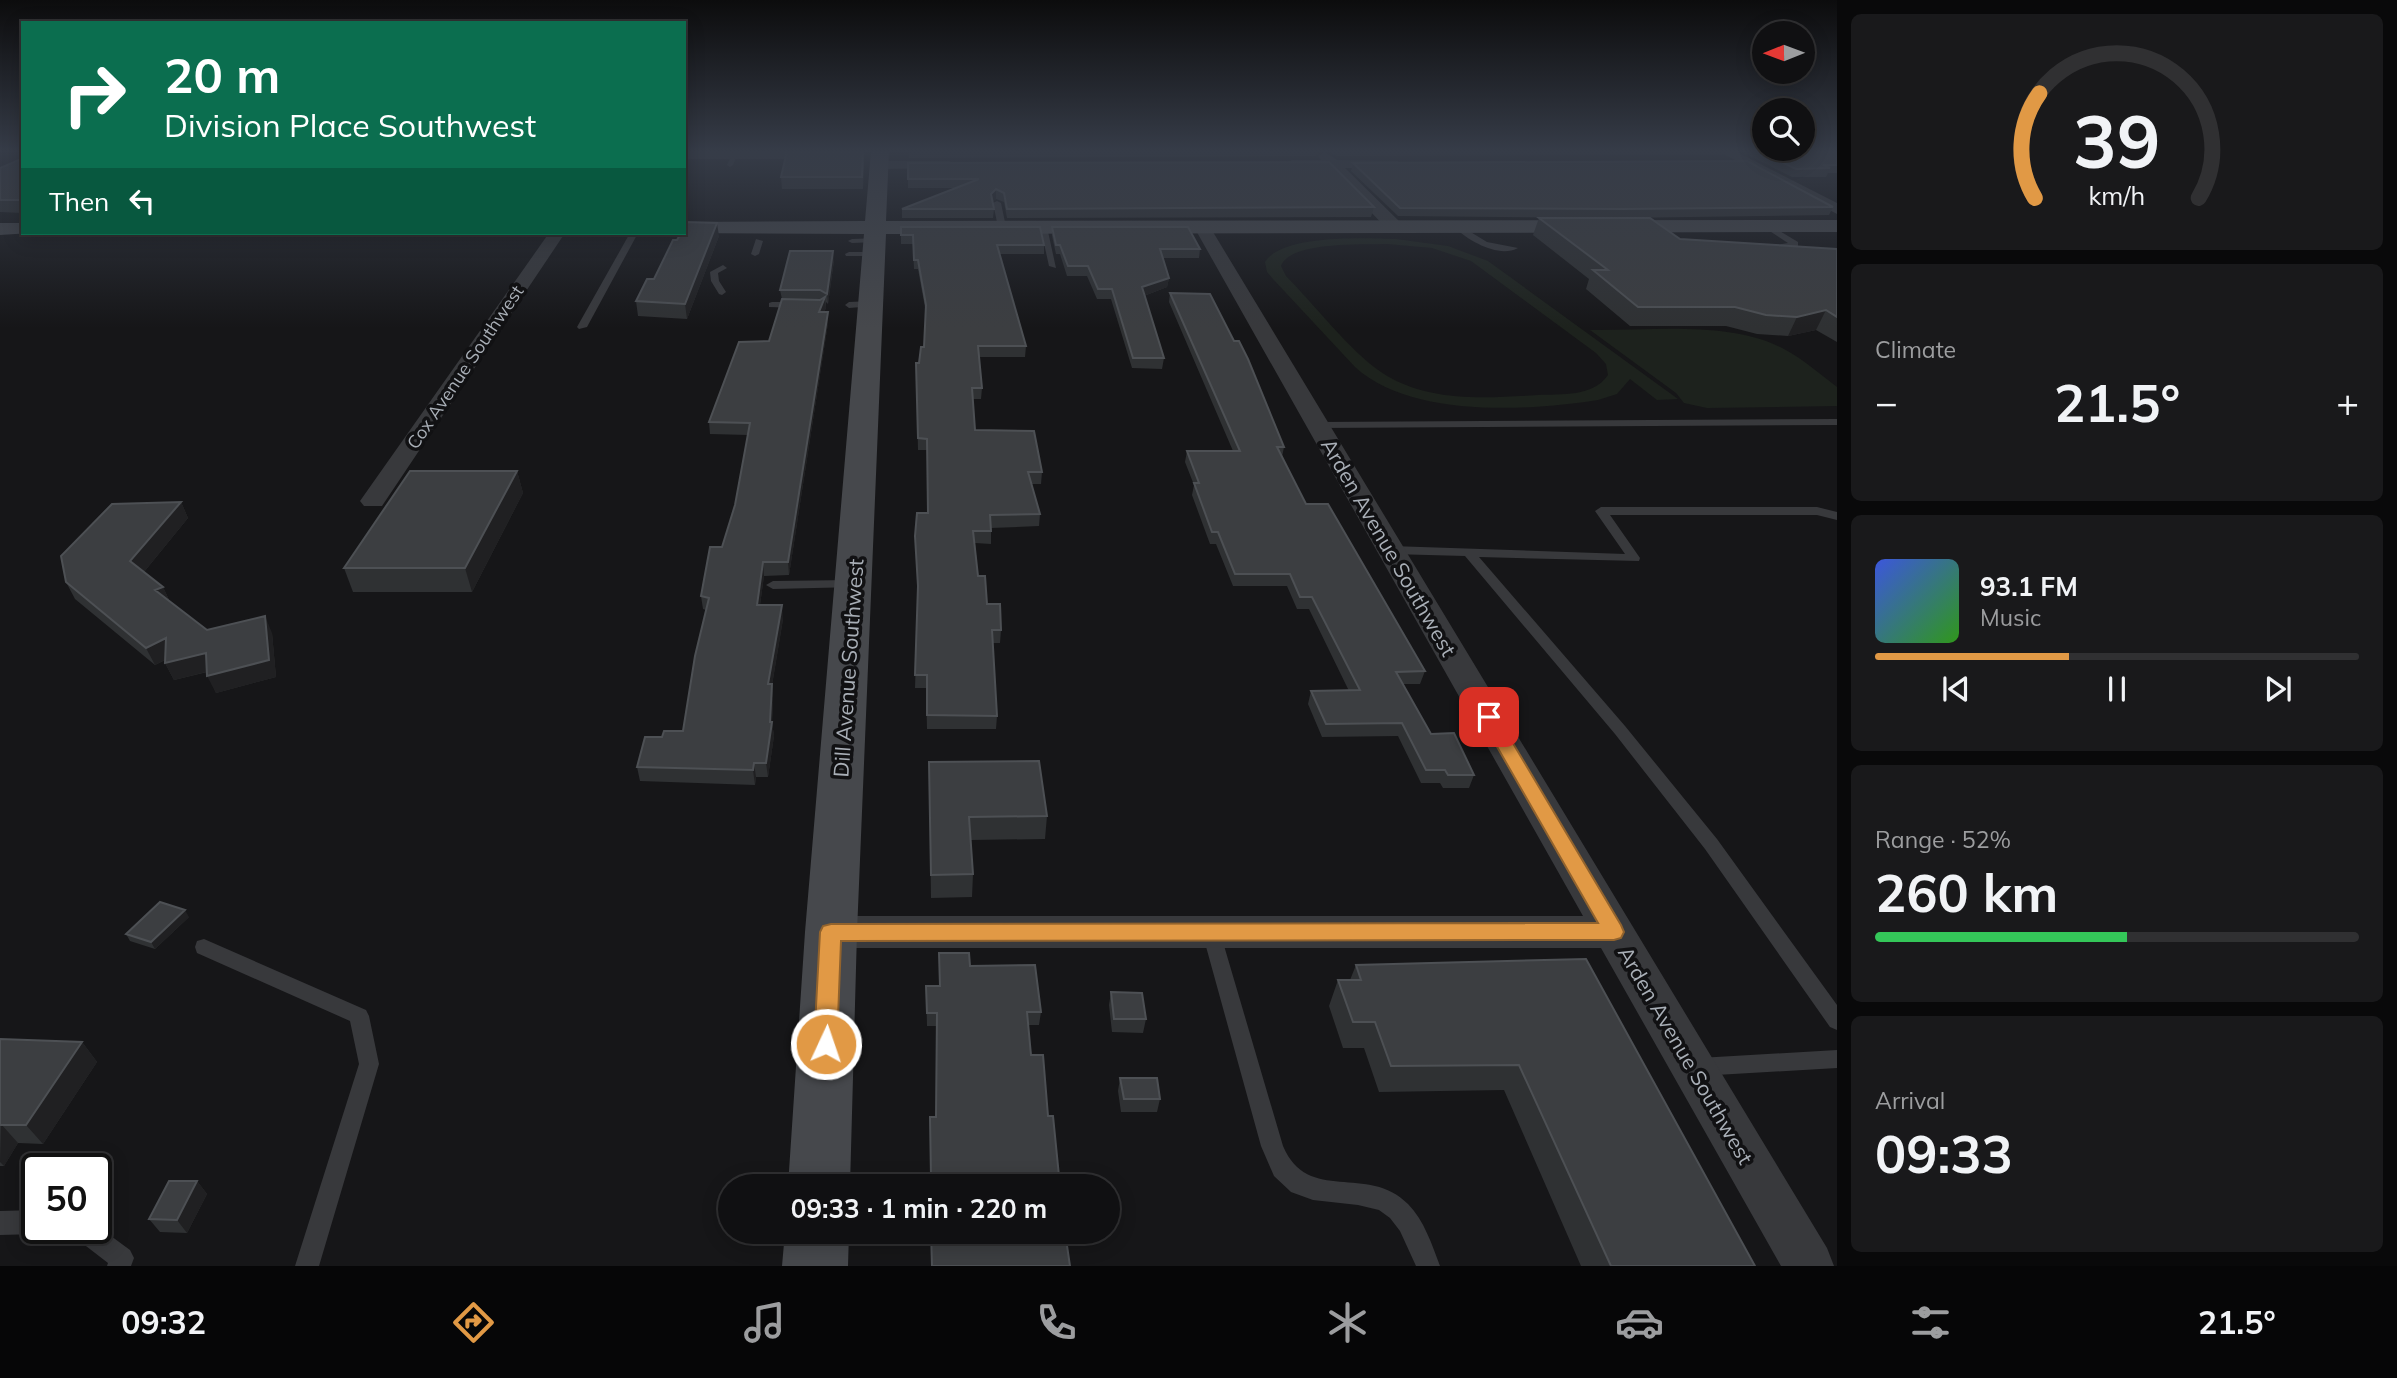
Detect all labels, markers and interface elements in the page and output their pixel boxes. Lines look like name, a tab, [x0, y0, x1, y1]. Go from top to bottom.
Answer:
north arrow	[1752, 21, 1815, 84]
map controls	[1752, 21, 1815, 161]
text: 20 m	[164, 44, 280, 105]
icon: right	[49, 49, 140, 140]
text: 39	[2073, 96, 2161, 187]
button: search	[1752, 98, 1815, 161]
text: Division Place Southwest	[164, 105, 536, 145]
text: km/h	[2089, 180, 2145, 211]
icon: left	[123, 182, 161, 220]
text: Then	[49, 185, 109, 218]
street label: Cox Avenue Southwest	[402, 281, 528, 453]
text: Climate	[1875, 335, 1956, 364]
text: 21.5°	[2054, 370, 2180, 435]
text: −	[1875, 378, 1898, 426]
text: +	[2336, 378, 2359, 426]
street label: Arden Avenue Southwest	[1316, 433, 1462, 661]
street label: Dill Avenue Southwest	[827, 558, 869, 778]
text: 93.1 FM	[1980, 570, 2078, 603]
text: Music	[1980, 603, 2041, 632]
icon: previous	[1937, 670, 1975, 708]
icon: pause	[2098, 670, 2136, 708]
icon: next	[2259, 670, 2297, 708]
pin	[1459, 687, 1519, 747]
icon: arrive	[1470, 698, 1508, 736]
text: Range · 52%	[1875, 825, 2011, 854]
text: 260 km	[1875, 860, 2058, 925]
street label: Arden Avenue Southwest	[1613, 941, 1759, 1169]
position arrow	[789, 1007, 863, 1081]
text: Arrival	[1875, 1086, 1945, 1115]
text: 09:33	[1875, 1121, 2013, 1186]
speed limit sign: 50	[21, 1153, 112, 1244]
text: 09:33 · 1 min · 220 m	[791, 1192, 1047, 1225]
icon: directions	[449, 1298, 498, 1347]
icon: music	[740, 1298, 789, 1347]
icon: phone	[1032, 1298, 1081, 1347]
icon: climate	[1323, 1298, 1372, 1347]
icon: car	[1615, 1298, 1664, 1347]
icon: filters	[1906, 1298, 1955, 1347]
text: 09:32	[121, 1302, 206, 1342]
text: 21.5°	[2198, 1302, 2276, 1342]

